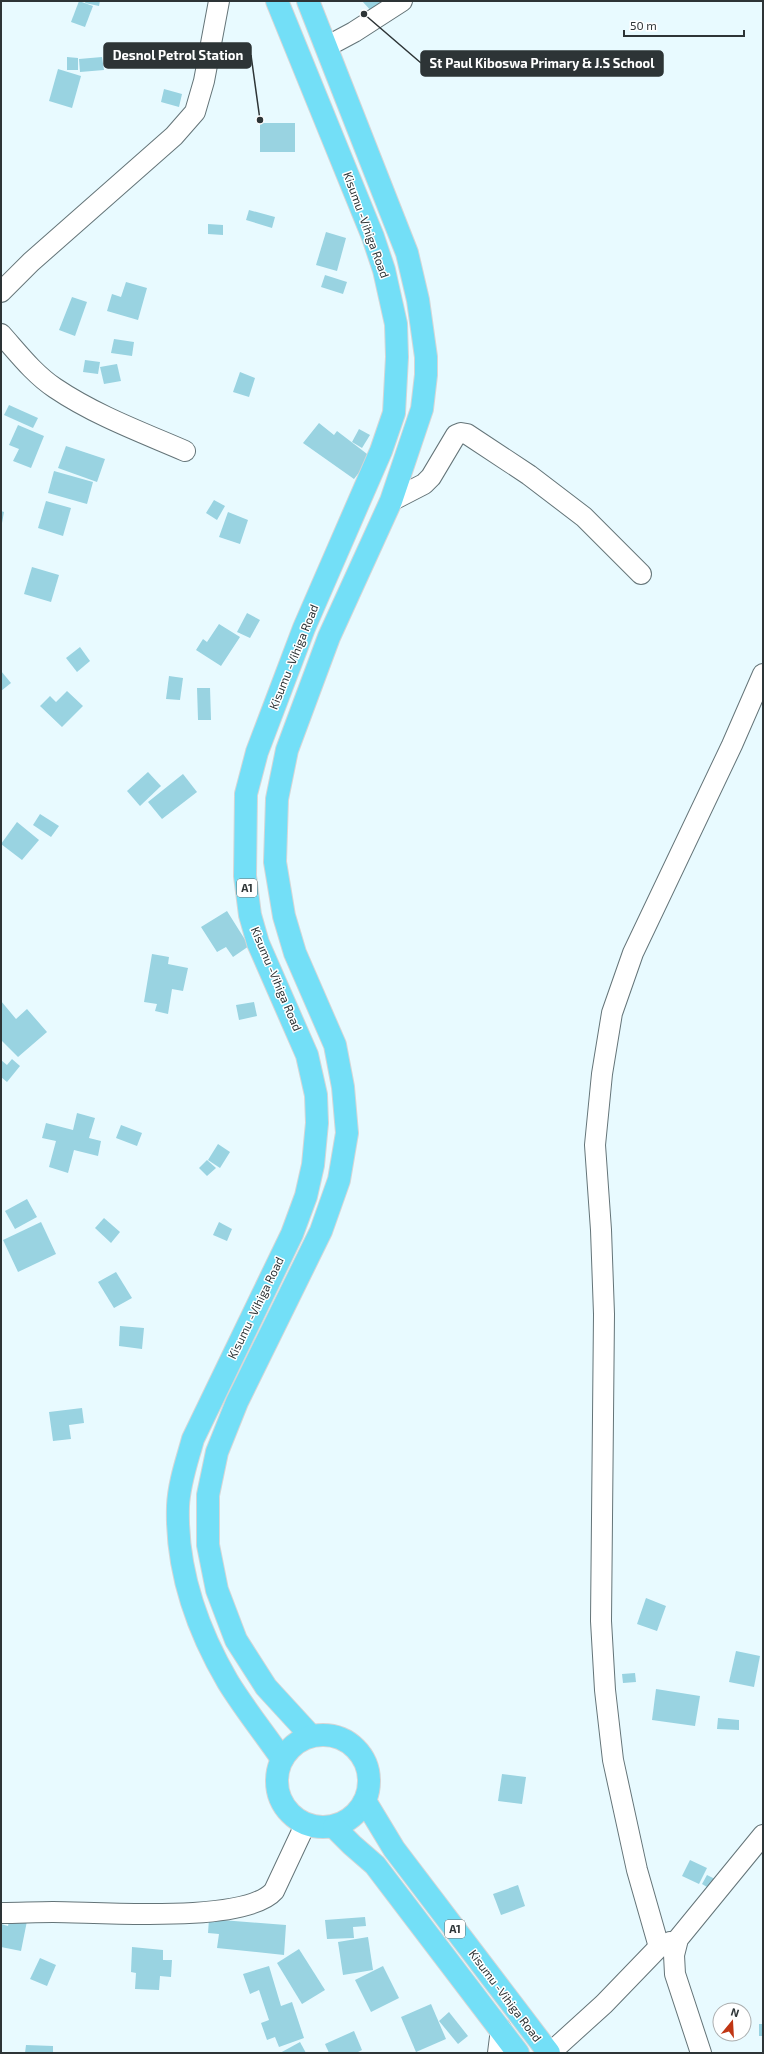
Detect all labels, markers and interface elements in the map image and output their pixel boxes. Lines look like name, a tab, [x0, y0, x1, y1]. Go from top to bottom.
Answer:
scale bar	[624, 12, 744, 38]
text: 50 m	[630, 18, 657, 32]
callout: Desnol Petrol Station	[104, 43, 251, 68]
text: Desnol Petrol Station	[113, 47, 244, 63]
callout: St Paul Kiboswa Primary & J.S School	[421, 51, 663, 76]
text: St Paul Kiboswa Primary & J.S School	[430, 55, 655, 71]
street label: Kisumu -Vihiga Road	[341, 170, 393, 280]
street label: Kisumu -Vihiga Road	[266, 602, 321, 711]
road number: A1	[237, 879, 257, 897]
street label: Kisumu -Vihiga Road	[249, 924, 305, 1033]
street label: Kisumu -Vihiga Road	[224, 1254, 286, 1361]
road number: A1	[445, 1920, 465, 1938]
street label: Kisumu -Vihiga Road	[467, 1946, 545, 2044]
north arrow	[712, 2002, 752, 2042]
text: N	[729, 2005, 741, 2019]

